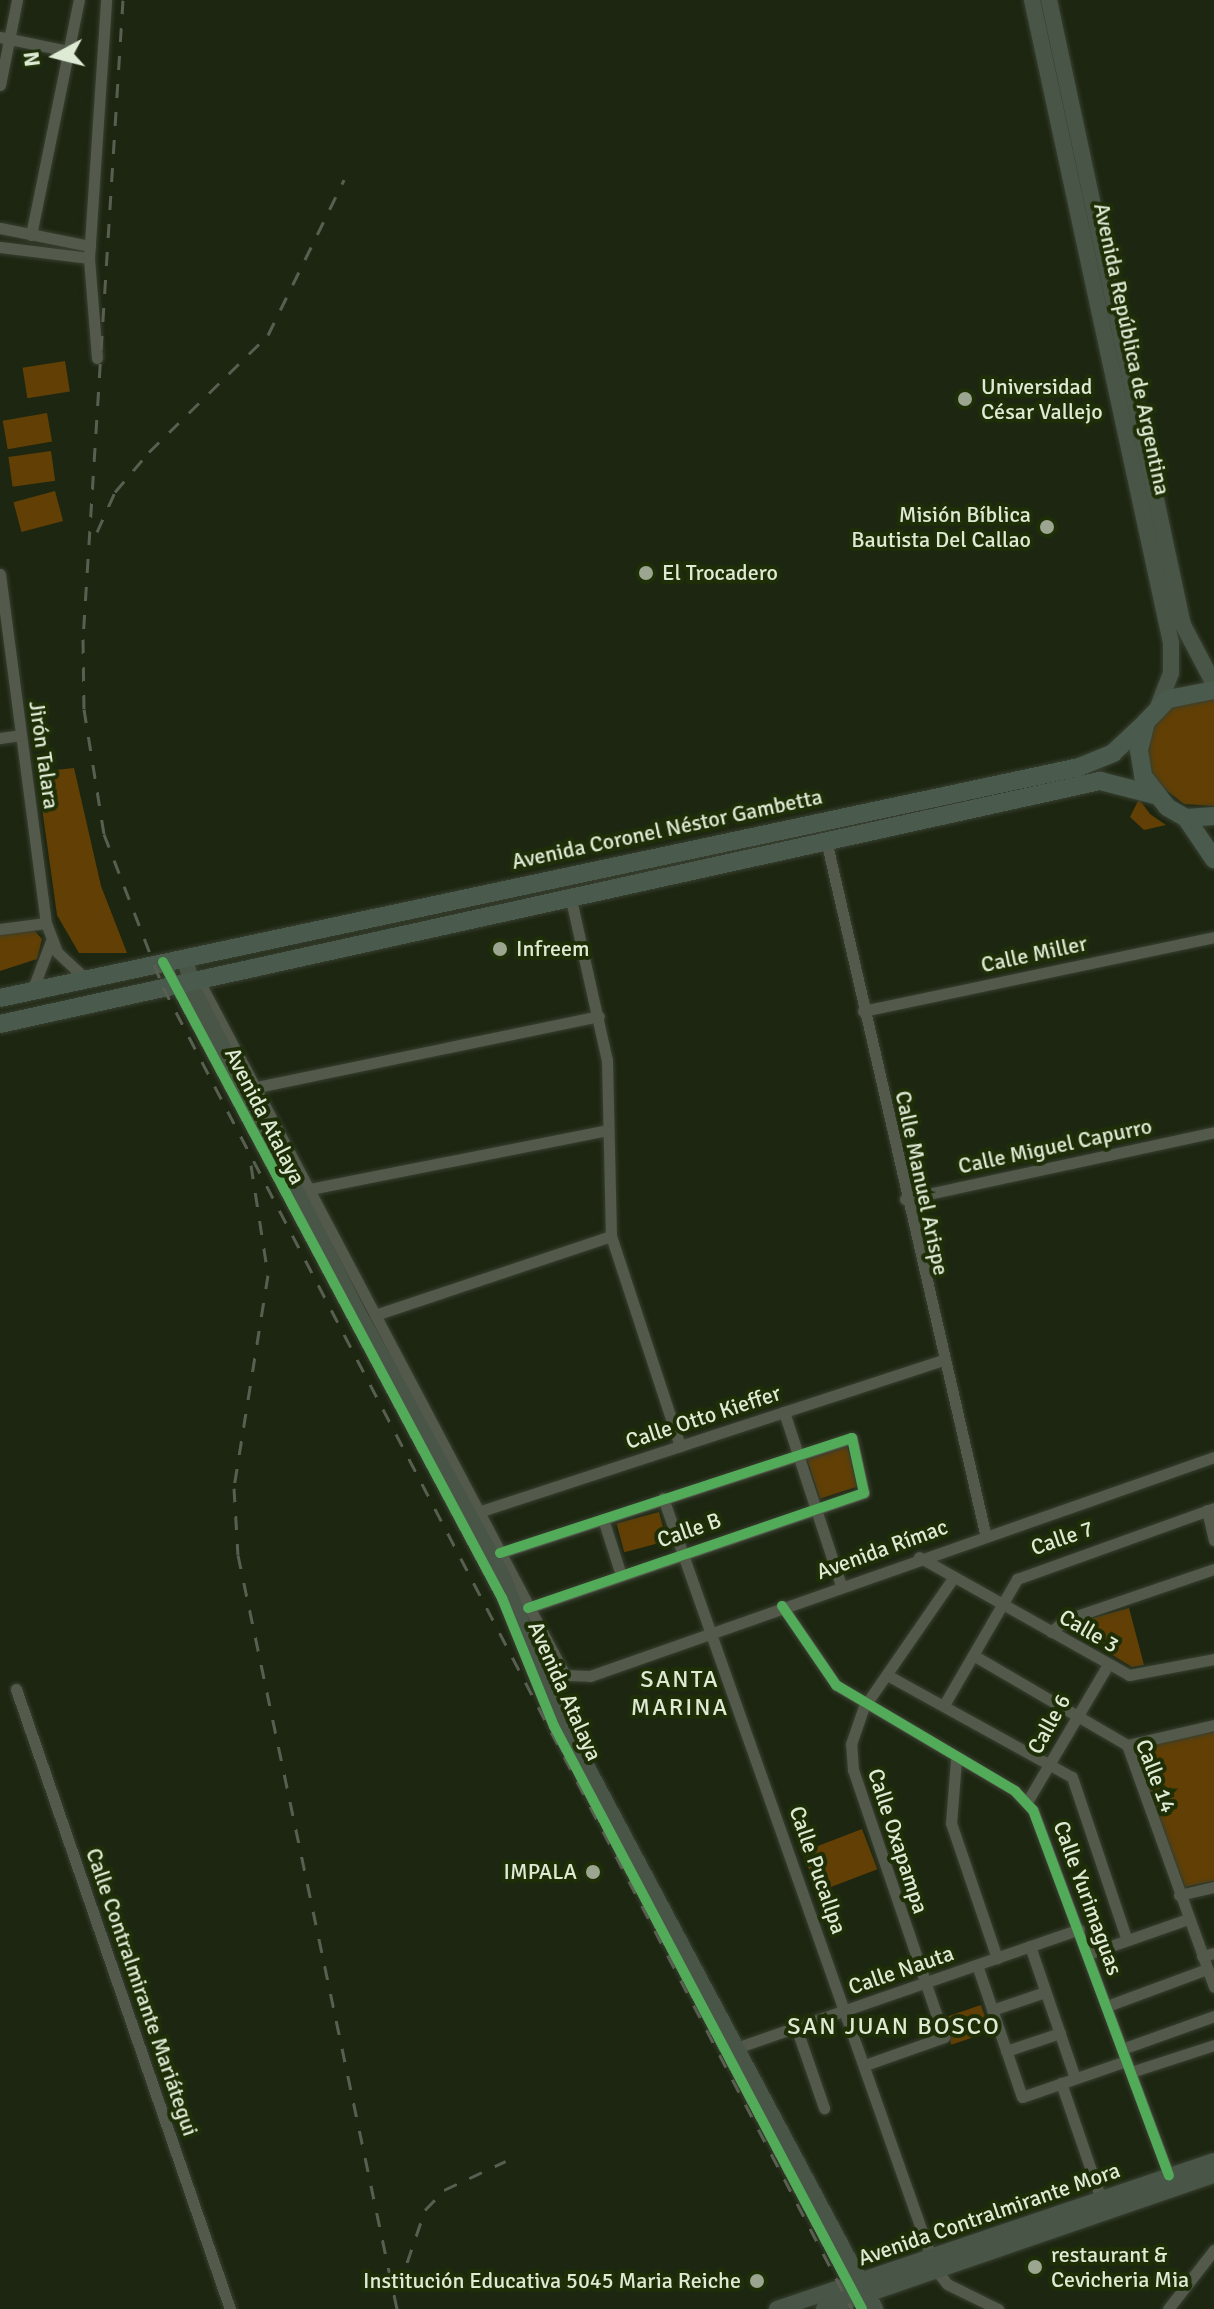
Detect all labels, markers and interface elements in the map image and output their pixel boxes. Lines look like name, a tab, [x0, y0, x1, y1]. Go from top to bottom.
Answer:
north arrow	[16, 16, 96, 96]
text: N	[17, 50, 46, 68]
street label: Avenida República de Argentina	[1088, 201, 1176, 497]
place label: Universidad César Vallejo	[981, 373, 1103, 424]
marker: Universidad César Vallejo	[956, 390, 974, 408]
place label: Misión Bíblica Bautista Del Callao	[851, 501, 1031, 552]
marker: Misión Bíblica Bautista Del Callao	[1038, 518, 1056, 536]
place label: El Trocadero	[662, 560, 778, 586]
marker: El Trocadero	[637, 564, 655, 582]
street label: Jirón Talara	[23, 699, 65, 811]
street label: Avenida Coronel Néstor Gambetta	[509, 783, 825, 875]
street label: Calle Miller	[978, 930, 1090, 978]
place label: Infreem	[516, 936, 589, 962]
marker: Infreem	[491, 940, 509, 958]
street label: Avenida Atalaya	[219, 1043, 311, 1189]
street label: Calle Manuel Arispe	[890, 1088, 954, 1278]
street label: Calle Miguel Capurro	[956, 1113, 1154, 1179]
street label: Calle Otto Kieffer	[622, 1379, 784, 1455]
street label: Calle B	[654, 1507, 724, 1553]
street label: Avenida Rímac	[813, 1513, 951, 1585]
street label: Calle 7	[1027, 1515, 1097, 1561]
street label: Calle 3	[1054, 1603, 1124, 1659]
street label: Avenida Atalaya	[522, 1617, 608, 1765]
district label: SANTA MARINA	[631, 1666, 729, 1722]
street label: Calle 6	[1022, 1689, 1076, 1759]
street label: Calle 14	[1130, 1736, 1182, 1816]
street label: Calle Oxapampa	[862, 1765, 934, 1917]
street label: Calle Pucallpa	[784, 1802, 852, 1938]
street label: Calle Yurimaguas	[1048, 1817, 1128, 1979]
street label: Calle Contralmirante Mariátegui	[80, 1845, 204, 2139]
place label: IMPALA	[503, 1859, 577, 1885]
marker: IMPALA	[584, 1863, 602, 1881]
street label: Calle Nauta	[845, 1940, 957, 2000]
district label: SAN JUAN BOSCO	[787, 2013, 1001, 2041]
street label: Avenida Contralmirante Mora	[854, 2157, 1124, 2271]
place label: restaurant & Cevicheria Mia	[1051, 2241, 1189, 2292]
marker: restaurant & Cevicheria Mia	[1026, 2258, 1044, 2276]
place label: Institución Educativa 5045 Maria Reiche	[363, 2268, 741, 2294]
marker: Institución Educativa 5045 Maria Reiche	[748, 2272, 766, 2290]

